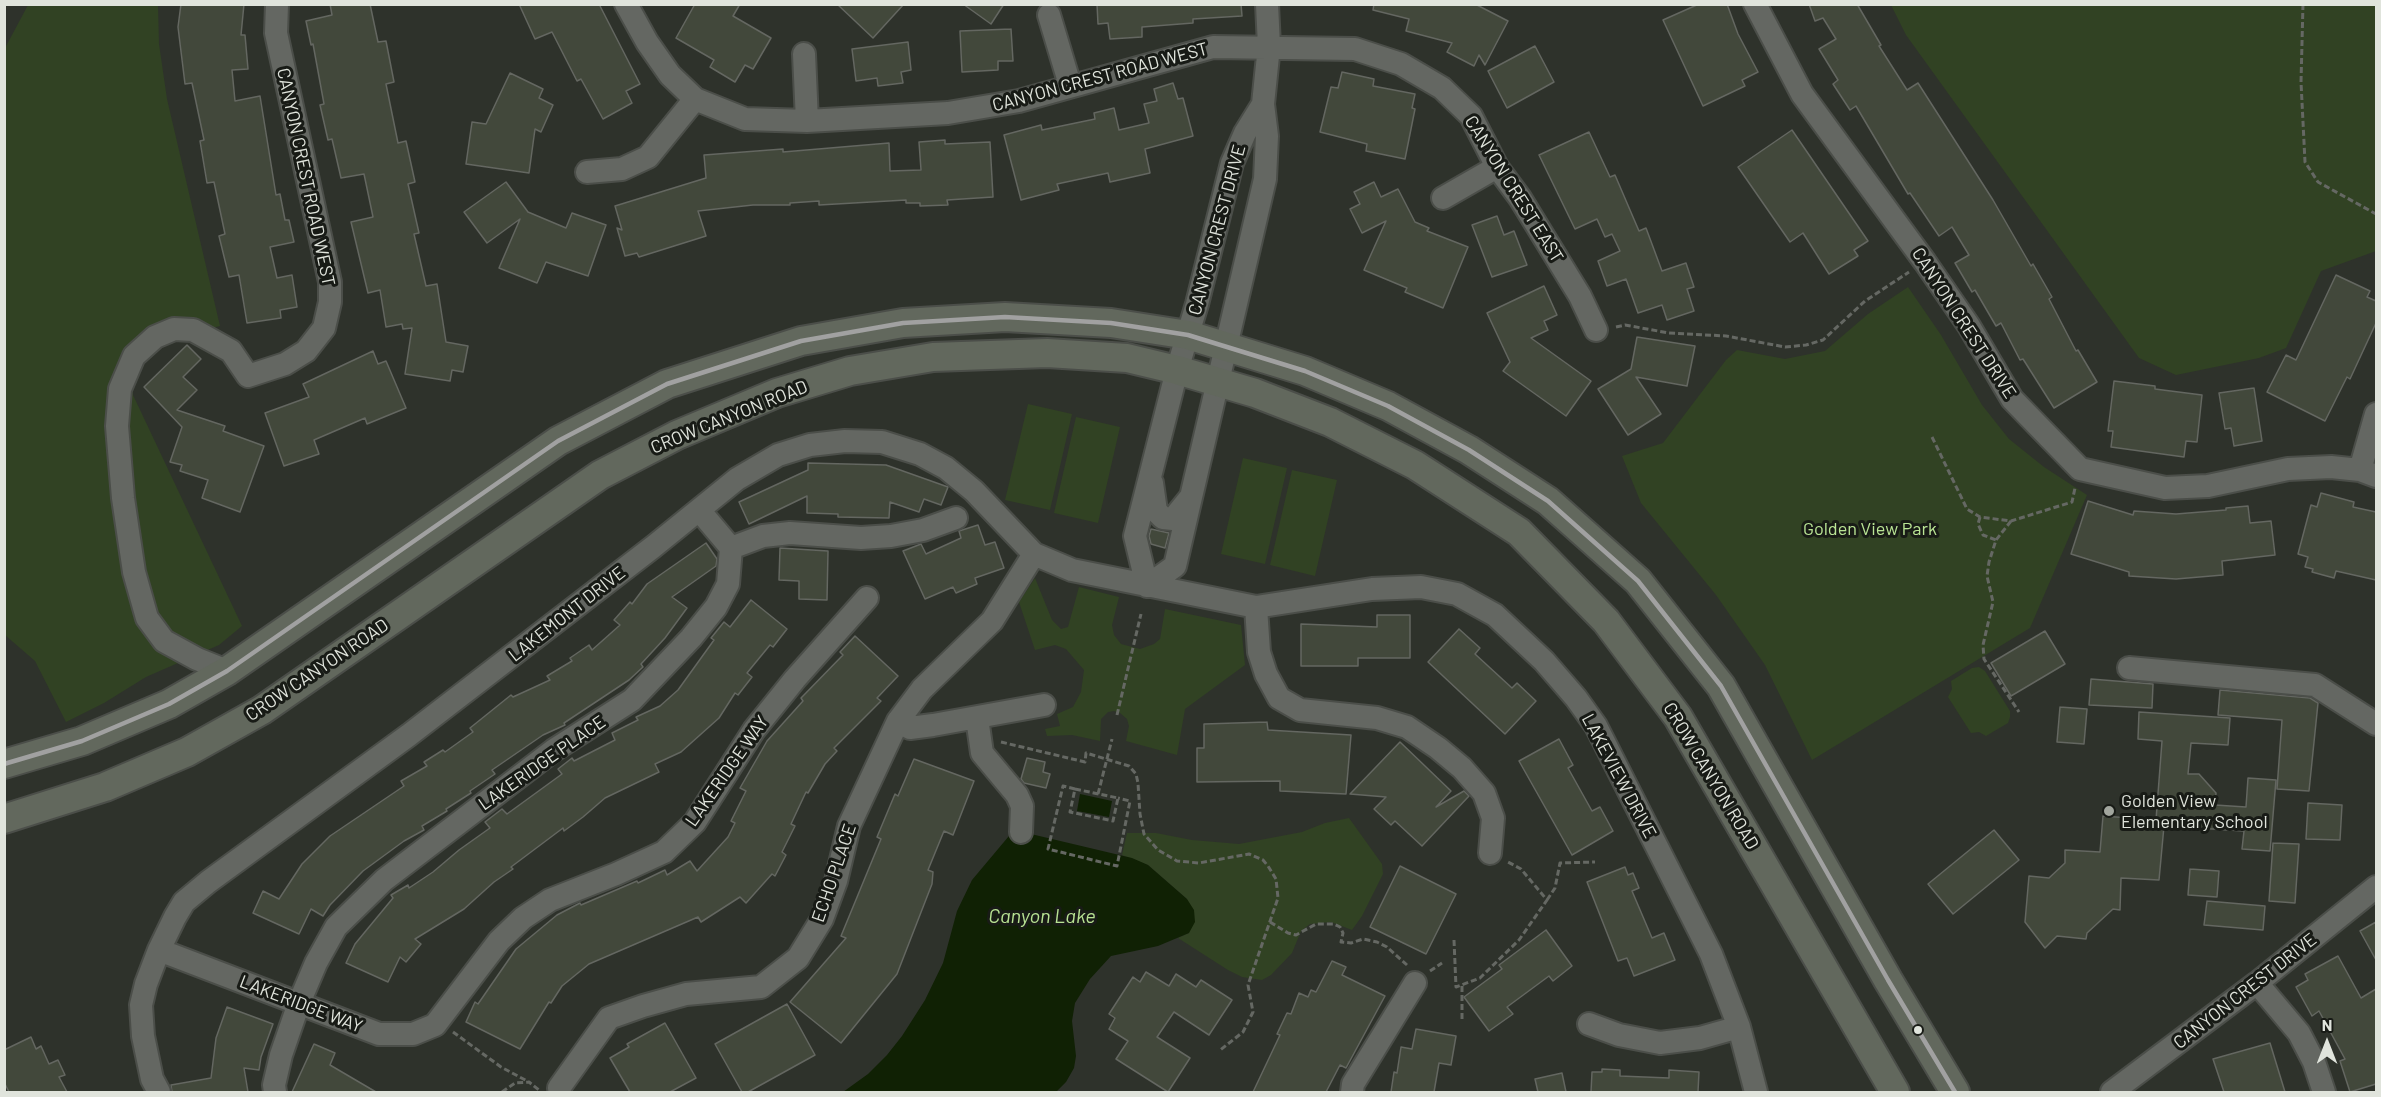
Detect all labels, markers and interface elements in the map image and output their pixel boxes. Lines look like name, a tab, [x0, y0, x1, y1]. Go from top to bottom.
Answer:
street label: CANYON CREST ROAD WEST	[990, 38, 1210, 116]
street label: CANYON CREST ROAD WEST	[272, 66, 340, 288]
street label: CANYON CREST EAST	[1460, 112, 1568, 266]
street label: CANYON CREST DRIVE	[1184, 142, 1250, 318]
street label: CANYON CREST DRIVE	[1907, 244, 2021, 402]
street label: CROW CANYON ROAD	[647, 376, 811, 458]
park label: Golden View Park	[1803, 518, 1937, 540]
street label: LAKEMONT DRIVE	[504, 562, 630, 666]
street label: CROW CANYON ROAD	[242, 614, 392, 726]
street label: CROW CANYON ROAD	[1659, 699, 1763, 853]
street label: LAKEVIEW DRIVE	[1577, 710, 1661, 842]
street label: LAKERIDGE PLACE	[474, 711, 610, 815]
street label: LAKERIDGE WAY	[681, 712, 773, 830]
place label: Golden View Elementary School	[2121, 790, 2268, 832]
marker: Golden View Elementary School	[2102, 804, 2116, 818]
street label: ECHO PLACE	[807, 821, 861, 925]
water label: Canyon Lake	[988, 904, 1096, 928]
street label: CANYON CREST DRIVE	[2169, 928, 2321, 1054]
street label: LAKERIDGE WAY	[236, 971, 366, 1037]
north arrow	[2297, 1013, 2357, 1073]
text: N	[2322, 1015, 2332, 1034]
unlabelled marker	[1912, 1024, 1924, 1036]

